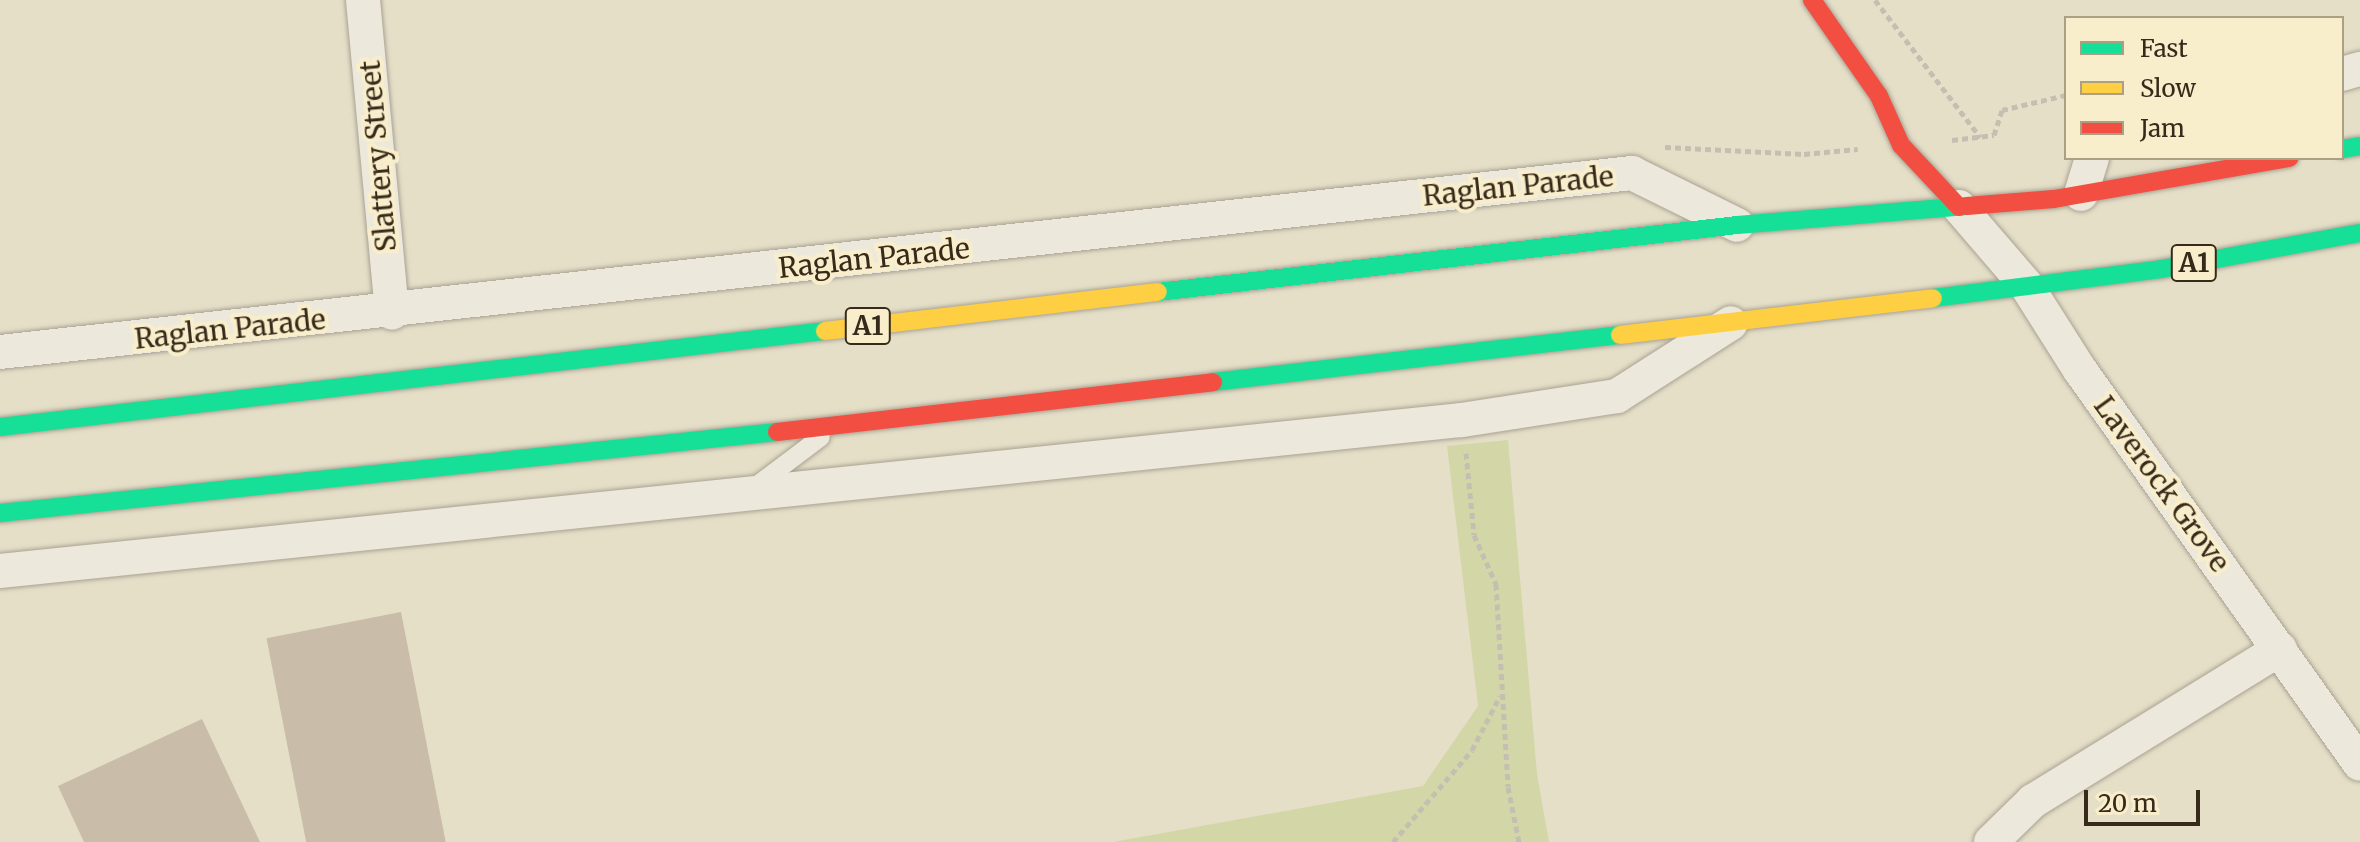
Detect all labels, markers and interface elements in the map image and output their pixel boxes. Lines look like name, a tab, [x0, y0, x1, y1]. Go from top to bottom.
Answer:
legend	[2064, 16, 2344, 160]
text: Fast	[2140, 33, 2188, 64]
street label: Slattery Street	[353, 59, 403, 253]
text: Slow	[2140, 73, 2196, 104]
text: Jam	[2140, 113, 2185, 144]
street label: Raglan Parade	[1421, 159, 1615, 213]
street label: Raglan Parade	[777, 231, 971, 285]
road number: A1	[2170, 241, 2218, 285]
street label: Raglan Parade	[133, 302, 327, 356]
road number: A1	[844, 304, 892, 348]
street label: Laverock Grove	[2087, 390, 2237, 578]
scale bar	[2088, 774, 2204, 824]
text: 20 m	[2098, 788, 2157, 819]

